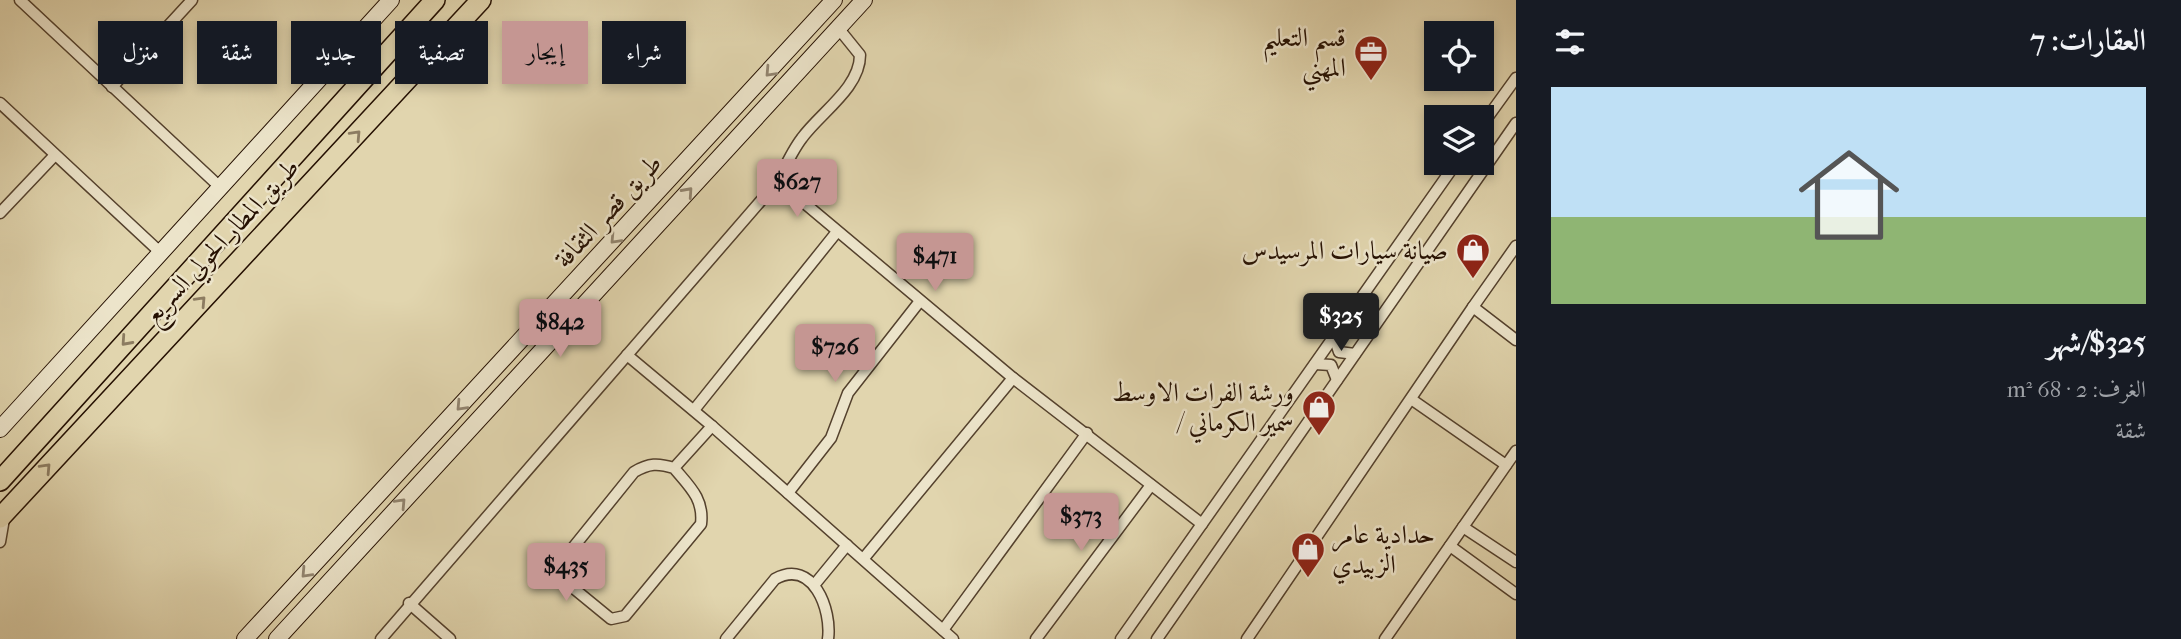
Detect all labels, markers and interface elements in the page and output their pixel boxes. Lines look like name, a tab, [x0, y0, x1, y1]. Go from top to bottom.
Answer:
chip: منزل	[98, 21, 183, 84]
chip: شقة	[197, 21, 277, 84]
chip: جديد	[291, 21, 381, 84]
chip: تصفية	[395, 21, 488, 84]
chip: إيجار	[502, 21, 588, 84]
chip: شراء	[602, 21, 686, 84]
map controls	[1424, 21, 1494, 175]
button: locate	[1424, 21, 1494, 91]
place label: قسم التعليم المهني	[1262, 22, 1346, 91]
icon: filters	[1551, 23, 1589, 61]
text: العقارات: 7	[2031, 23, 2146, 58]
office icon: قسم التعليم المهني	[1352, 33, 1390, 82]
one-way arrow	[765, 64, 778, 77]
button: layers	[1424, 105, 1494, 175]
one-way arrow	[348, 130, 360, 143]
icon: home	[1786, 132, 1912, 258]
street label: طريق قصر الثقافة	[548, 148, 669, 275]
street label: طريق المطار الحولي السريع	[136, 152, 311, 336]
pin: $627	[756, 160, 838, 219]
text: $627	[773, 168, 821, 195]
one-way arrow	[679, 187, 692, 200]
one-way arrow	[611, 231, 623, 244]
shop icon: صيانة سيارات المرسيدس	[1454, 231, 1492, 280]
pin: $471	[894, 233, 976, 293]
place label: صيانة سيارات المرسيدس	[1242, 235, 1448, 267]
text: $471	[913, 242, 957, 269]
pin: $325	[1300, 294, 1382, 353]
one-way arrow	[193, 296, 205, 309]
pin: $842	[519, 300, 601, 359]
text: $325	[1319, 302, 1363, 329]
text: $842	[535, 308, 585, 335]
pin: $726	[794, 324, 876, 384]
text: $325/شهر	[2047, 325, 2146, 360]
one-way arrow	[122, 333, 135, 346]
text: $726	[811, 333, 859, 360]
text: الغرف: 2 · 68 m²	[2007, 376, 2146, 403]
place label: ورشة الفرات الاوسط / سمير الكرماني	[1112, 377, 1294, 444]
shop icon: ورشة الفرات الاوسط / سمير الكرماني	[1300, 388, 1338, 437]
one-way arrow	[456, 398, 469, 411]
text: شقة	[2116, 417, 2146, 444]
one-way arrow	[38, 463, 51, 476]
pin: $373	[1040, 494, 1122, 553]
one-way arrow	[392, 498, 405, 511]
text: $373	[1060, 502, 1102, 529]
place label: حدادية عامر الزبيدي	[1332, 519, 1435, 585]
shop icon: حدادية عامر الزبيدي	[1289, 530, 1327, 579]
pin: $435	[525, 544, 607, 603]
text: $435	[543, 552, 589, 579]
one-way arrow	[302, 565, 315, 578]

